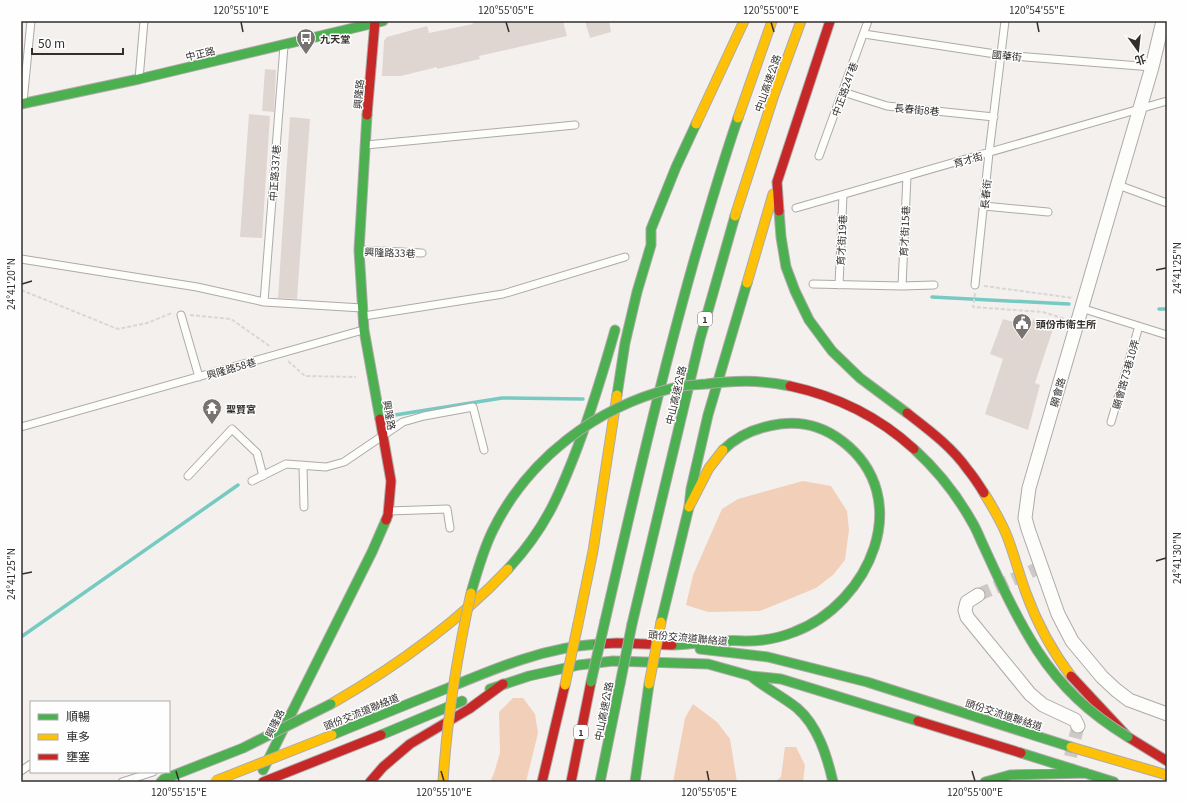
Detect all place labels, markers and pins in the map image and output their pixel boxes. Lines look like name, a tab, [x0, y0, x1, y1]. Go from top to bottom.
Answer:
bus stop icon: 九天堂	[295, 27, 317, 55]
place label: 九天堂	[320, 31, 350, 46]
public building icon: 頭份市衛生所	[1011, 312, 1033, 340]
place label: 頭份市衛生所	[1036, 316, 1096, 331]
temple icon: 聖賢宮	[201, 397, 223, 425]
place label: 聖賢宮	[226, 401, 256, 416]

